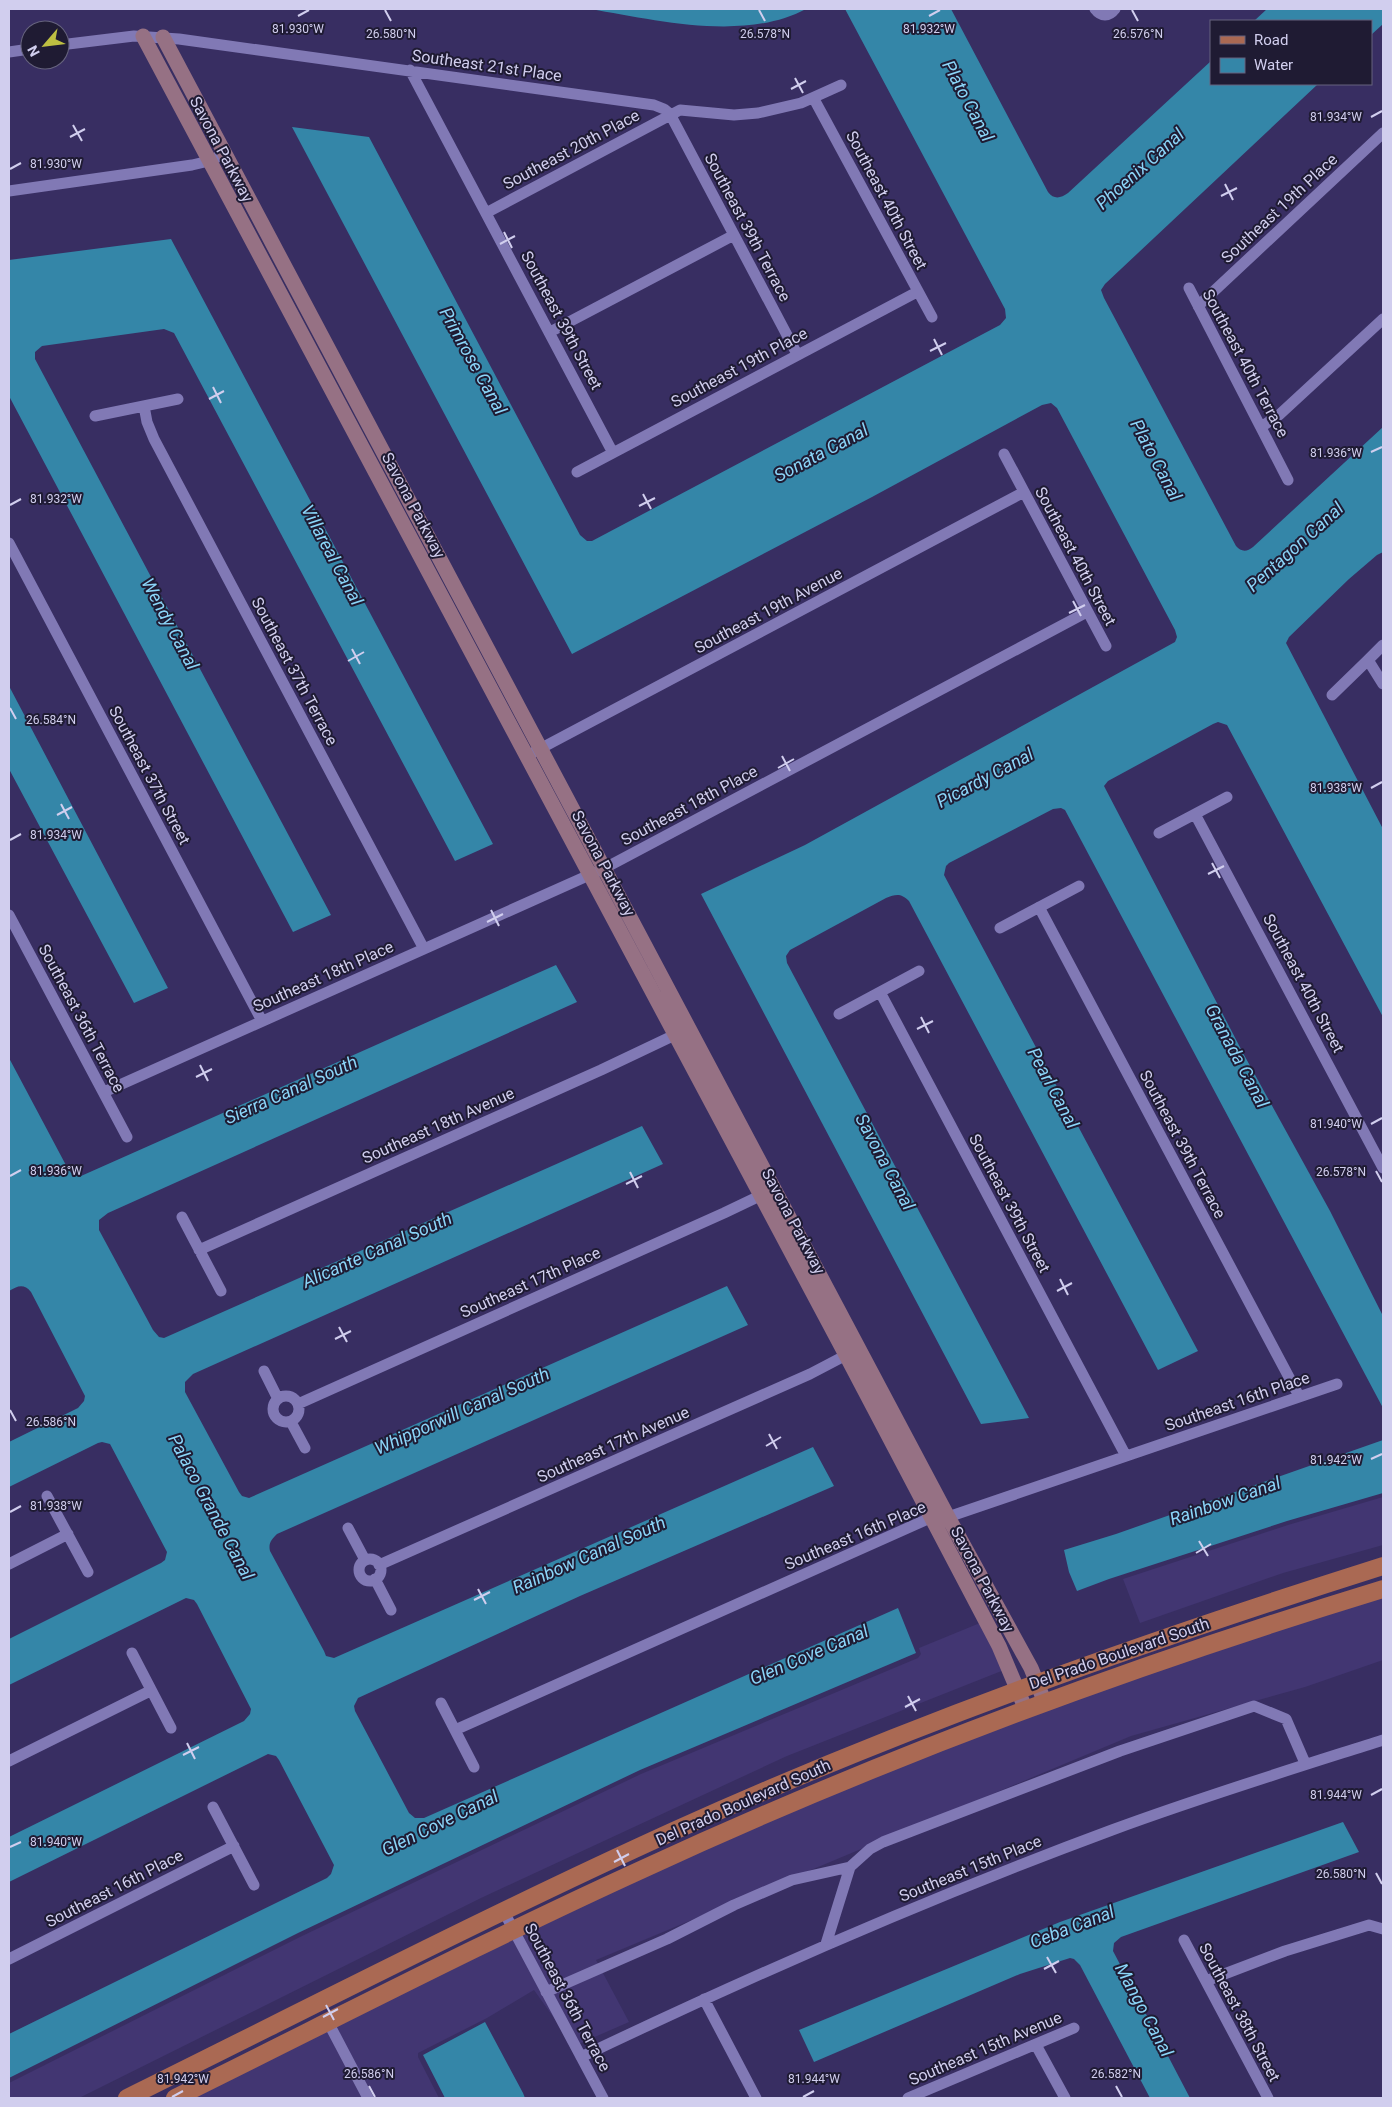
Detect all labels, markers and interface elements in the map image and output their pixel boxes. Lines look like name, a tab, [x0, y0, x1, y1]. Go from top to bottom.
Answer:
north arrow	[20, 20, 70, 70]
legend	[1210, 20, 1372, 85]
text: 81.930°W	[272, 22, 324, 36]
text: 81.932°W	[903, 22, 955, 36]
text: 26.580°N	[366, 27, 416, 41]
text: 26.578°N	[740, 27, 790, 41]
text: 26.576°N	[1113, 27, 1163, 41]
text: Road	[1254, 31, 1288, 49]
text: N	[24, 43, 43, 59]
street label: Southeast 21st Place	[411, 46, 563, 85]
text: Water	[1254, 56, 1293, 74]
water label: Plato Canal	[938, 57, 999, 146]
street label: Savona Parkway	[186, 93, 258, 206]
street label: Southeast 20th Place	[500, 105, 643, 193]
text: 81.934°W	[1310, 110, 1362, 124]
water label: Phoenix Canal	[1091, 123, 1189, 214]
street label: Southeast 40th Street	[842, 128, 931, 273]
street label: Southeast 39th Terrace	[700, 150, 795, 305]
street label: Southeast 19th Place	[1217, 150, 1341, 267]
text: 81.930°W	[30, 157, 82, 171]
street label: Southeast 39th Street	[517, 248, 606, 393]
street label: Southeast 40th Terrace	[1198, 286, 1293, 441]
water label: Primrose Canal	[435, 304, 512, 419]
street label: Southeast 19th Place	[668, 323, 811, 411]
water label: Plato Canal	[1126, 416, 1187, 505]
water label: Sonata Canal	[770, 419, 872, 486]
text: 81.936°W	[1310, 446, 1362, 460]
street label: Savona Parkway	[378, 449, 450, 562]
street label: Southeast 40th Street	[1031, 484, 1120, 629]
text: 81.932°W	[30, 492, 82, 506]
water label: Pentagon Canal	[1242, 497, 1348, 596]
water label: Villareal Canal	[297, 501, 368, 609]
street label: Southeast 19th Avenue	[691, 563, 845, 657]
water label: Wendy Canal	[137, 574, 204, 674]
street label: Southeast 37th Terrace	[247, 594, 342, 749]
street label: Southeast 37th Street	[105, 703, 194, 848]
text: 26.584°N	[26, 713, 76, 727]
water label: Picardy Canal	[933, 743, 1037, 812]
street label: Southeast 18th Place	[618, 761, 761, 849]
text: 81.938°W	[1310, 781, 1362, 795]
street label: Savona Parkway	[568, 807, 640, 920]
text: 81.934°W	[30, 828, 82, 842]
street label: Southeast 40th Street	[1259, 911, 1348, 1056]
street label: Southeast 18th Place	[250, 937, 396, 1016]
street label: Southeast 36th Terrace	[34, 941, 129, 1096]
water label: Granada Canal	[1201, 1000, 1274, 1112]
water label: Pearl Canal	[1023, 1044, 1084, 1132]
water label: Sierra Canal South	[221, 1051, 360, 1128]
street label: Southeast 39th Terrace	[1135, 1067, 1230, 1222]
street label: Southeast 18th Avenue	[359, 1083, 517, 1168]
water label: Savona Canal	[851, 1110, 920, 1214]
text: 81.940°W	[1310, 1117, 1362, 1131]
street label: Southeast 39th Street	[965, 1131, 1054, 1276]
text: 81.936°W	[30, 1164, 82, 1178]
street label: Savona Parkway	[758, 1165, 830, 1278]
text: 26.578°N	[1316, 1165, 1366, 1179]
water label: Alicante Canal South	[298, 1207, 455, 1292]
street label: Southeast 17th Place	[457, 1243, 603, 1322]
water label: Whipporwill Canal South	[371, 1362, 553, 1459]
street label: Southeast 16th Place	[1162, 1368, 1312, 1435]
street label: Southeast 17th Avenue	[534, 1402, 692, 1487]
text: 26.586°N	[26, 1415, 76, 1429]
water label: Palaco Grande Canal	[164, 1430, 259, 1584]
text: 81.942°W	[1310, 1453, 1362, 1467]
water label: Rainbow Canal	[1167, 1472, 1284, 1529]
street label: Southeast 16th Place	[782, 1497, 929, 1574]
text: 81.938°W	[30, 1499, 82, 1513]
water label: Rainbow Canal South	[509, 1511, 669, 1598]
street label: Savona Parkway	[947, 1523, 1019, 1636]
street label: Del Prado Boulevard South	[1027, 1614, 1212, 1693]
water label: Glen Cove Canal	[746, 1620, 872, 1689]
street label: Del Prado Boulevard South	[653, 1755, 833, 1850]
water label: Glen Cove Canal	[378, 1785, 502, 1860]
text: 81.944°W	[1310, 1788, 1362, 1802]
street label: Southeast 15th Place	[896, 1831, 1044, 1906]
text: 81.940°W	[30, 1835, 82, 1849]
street label: Southeast 16th Place	[42, 1846, 186, 1931]
text: 26.580°N	[1316, 1867, 1366, 1881]
water label: Ceba Canal	[1027, 1901, 1118, 1952]
street label: Southeast 36th Terrace	[520, 1920, 615, 2075]
street label: Southeast 38th Street	[1195, 1940, 1284, 2085]
water label: Mango Canal	[1111, 1959, 1178, 2061]
street label: Southeast 15th Avenue	[906, 2008, 1065, 2089]
text: 26.586°N	[344, 2067, 394, 2081]
text: 26.582°N	[1091, 2067, 1141, 2081]
text: 81.942°W	[157, 2072, 209, 2086]
text: 81.944°W	[788, 2072, 840, 2086]

